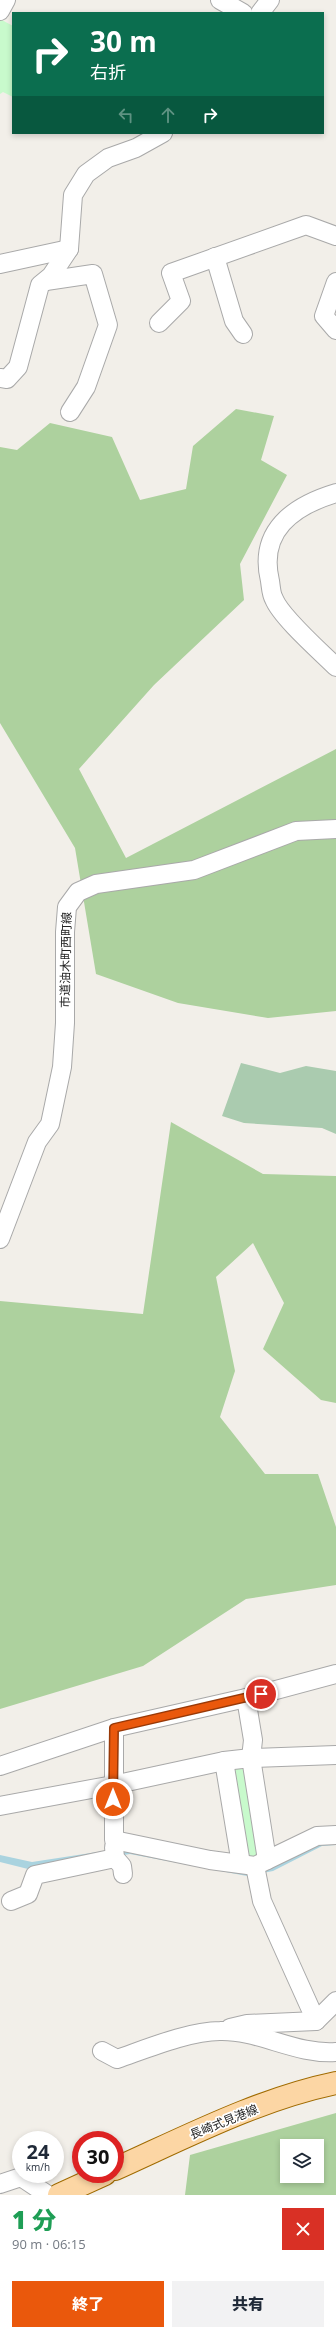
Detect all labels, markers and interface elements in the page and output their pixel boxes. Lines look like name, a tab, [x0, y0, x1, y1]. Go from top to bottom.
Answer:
text: 30 m	[90, 22, 157, 60]
icon: right	[24, 28, 76, 80]
text: 右折	[90, 60, 126, 84]
icon: left	[115, 104, 137, 126]
icon: ahead	[157, 104, 179, 126]
icon: right	[199, 104, 221, 126]
street label: 市道油木町西町線	[56, 912, 75, 1008]
pin	[244, 1677, 278, 1711]
icon: arrive	[250, 1683, 272, 1705]
position arrow	[92, 1778, 134, 1820]
street label: 長崎式見港線	[187, 2100, 260, 2143]
speed limit sign: 30	[72, 2131, 124, 2183]
text: 24	[27, 2138, 49, 2165]
map controls	[280, 2139, 324, 2183]
button: layers	[280, 2139, 324, 2183]
text: km/h	[26, 2160, 50, 2174]
text: 1 分	[12, 2203, 56, 2236]
button: close	[282, 2208, 324, 2250]
text: 90 m · 06:15	[12, 2235, 86, 2253]
button: 終了	[12, 2281, 164, 2327]
button: 共有	[172, 2281, 324, 2327]

